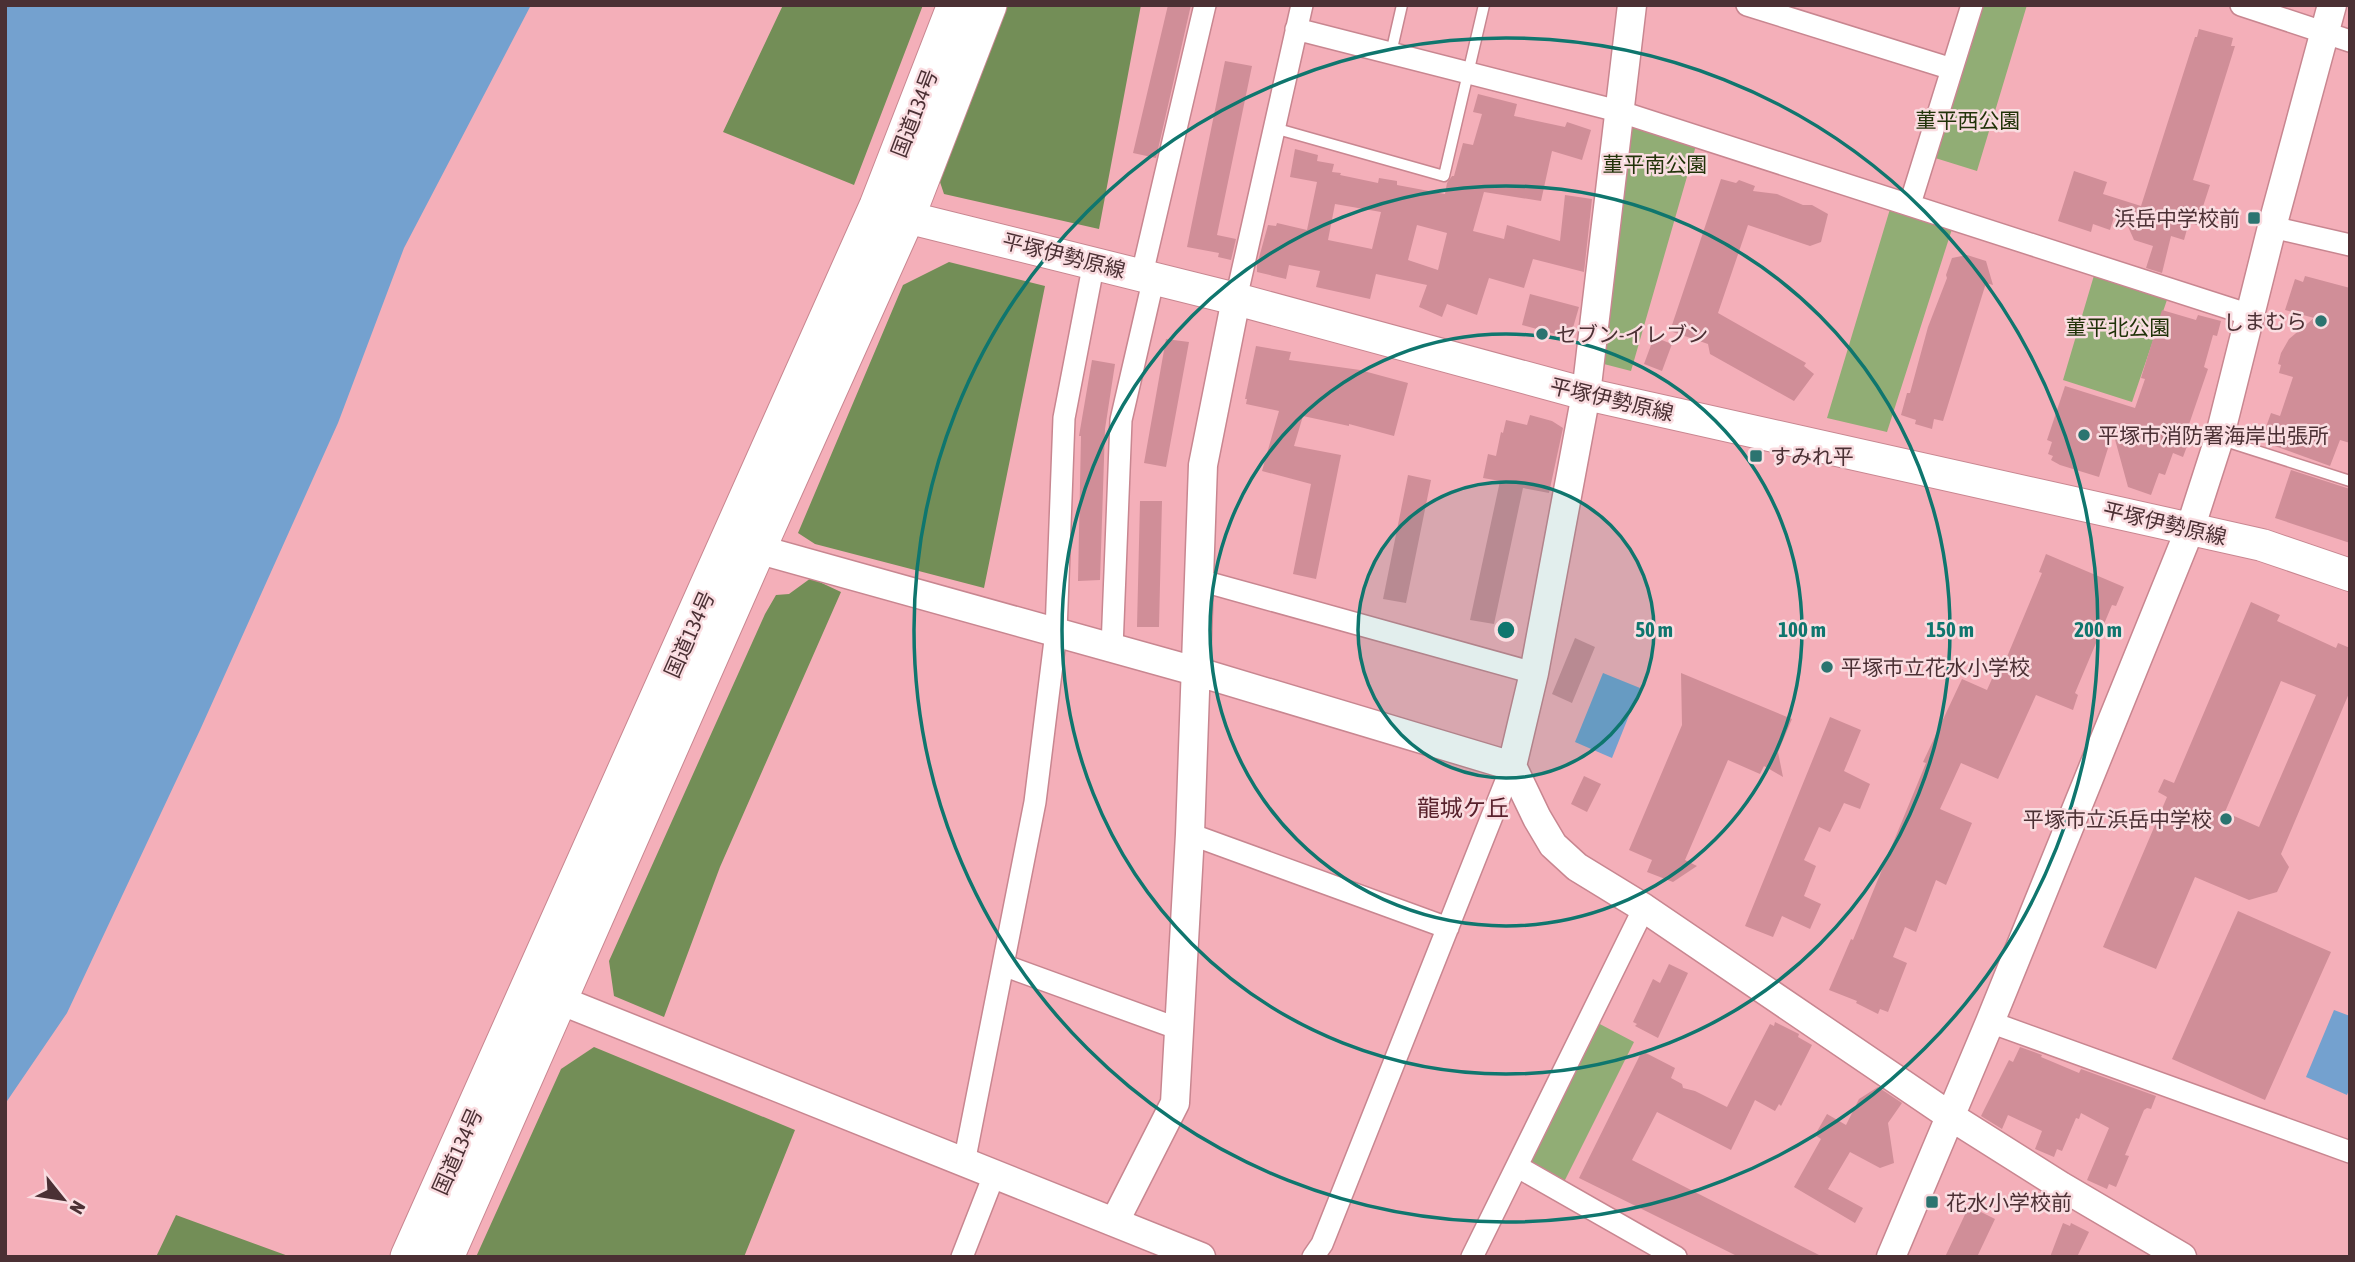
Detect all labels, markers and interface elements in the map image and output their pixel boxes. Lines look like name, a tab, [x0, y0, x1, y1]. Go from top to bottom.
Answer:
street label: 国道134号	[886, 65, 942, 161]
park label: 菫平西公園	[1916, 108, 2021, 132]
park label: 菫平南公園	[1603, 152, 1708, 176]
place label: 浜岳中学校前	[2114, 206, 2240, 230]
marker: 浜岳中学校前	[2246, 210, 2262, 226]
street label: 平塚伊勢原線	[1000, 228, 1128, 282]
place label: しまむら	[2223, 309, 2307, 333]
marker: しまむら	[2313, 313, 2329, 329]
park label: 菫平北公園	[2066, 315, 2171, 339]
place label: セブン-イレブン	[1556, 322, 1708, 346]
marker: セブン-イレブン	[1534, 326, 1550, 342]
street label: 平塚伊勢原線	[1548, 373, 1676, 425]
place label: 平塚市消防署海岸出張所	[2098, 423, 2329, 447]
marker: 平塚市消防署海岸出張所	[2076, 427, 2092, 443]
place label: すみれ平	[1770, 444, 1854, 468]
marker: すみれ平	[1748, 448, 1764, 464]
street label: 平塚伊勢原線	[2101, 497, 2229, 549]
street label: 国道134号	[659, 587, 719, 681]
text: 50 m	[1635, 617, 1673, 641]
text: 100 m	[1778, 617, 1826, 641]
text: 150 m	[1926, 617, 1974, 641]
text: 200 m	[2074, 617, 2122, 641]
centre of rings	[1494, 618, 1518, 642]
place label: 平塚市立花水小学校	[1841, 655, 2030, 679]
marker: 平塚市立花水小学校	[1819, 659, 1835, 675]
district label: 龍城ケ丘	[1417, 795, 1509, 821]
place label: 平塚市立浜岳中学校	[2023, 807, 2212, 831]
marker: 平塚市立浜岳中学校	[2218, 811, 2234, 827]
street label: 国道134号	[427, 1104, 487, 1198]
north arrow	[28, 1164, 98, 1234]
place label: 花水小学校前	[1946, 1190, 2072, 1214]
marker: 花水小学校前	[1924, 1194, 1940, 1210]
text: N	[65, 1197, 90, 1218]

